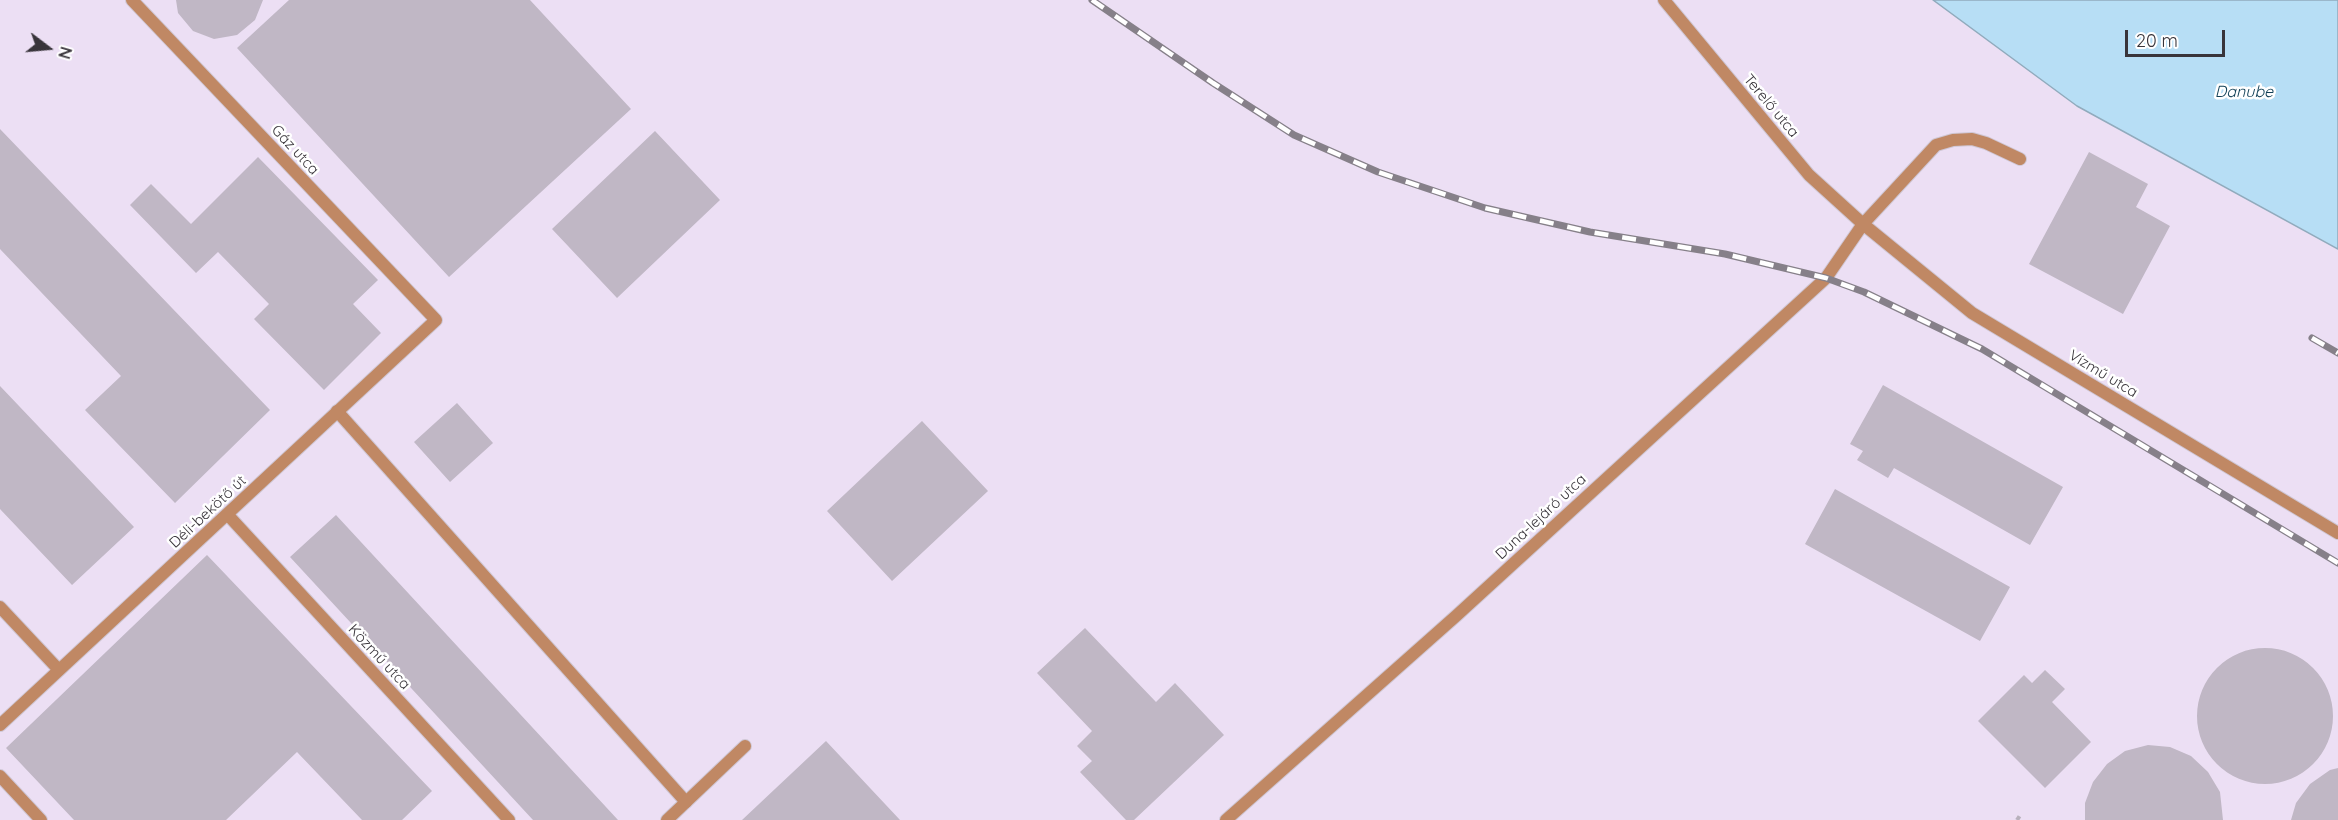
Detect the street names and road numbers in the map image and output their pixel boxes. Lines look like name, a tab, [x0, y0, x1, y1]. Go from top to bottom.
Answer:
street label: Terelő utca	[1739, 71, 1803, 141]
street label: Gáz utca	[267, 121, 323, 179]
street label: Vízmű utca	[2065, 346, 2141, 402]
street label: Duna-lejáró utca	[1492, 470, 1590, 564]
street label: Déli-bekötő út	[166, 472, 250, 552]
street label: Közmű utca	[344, 621, 414, 693]

